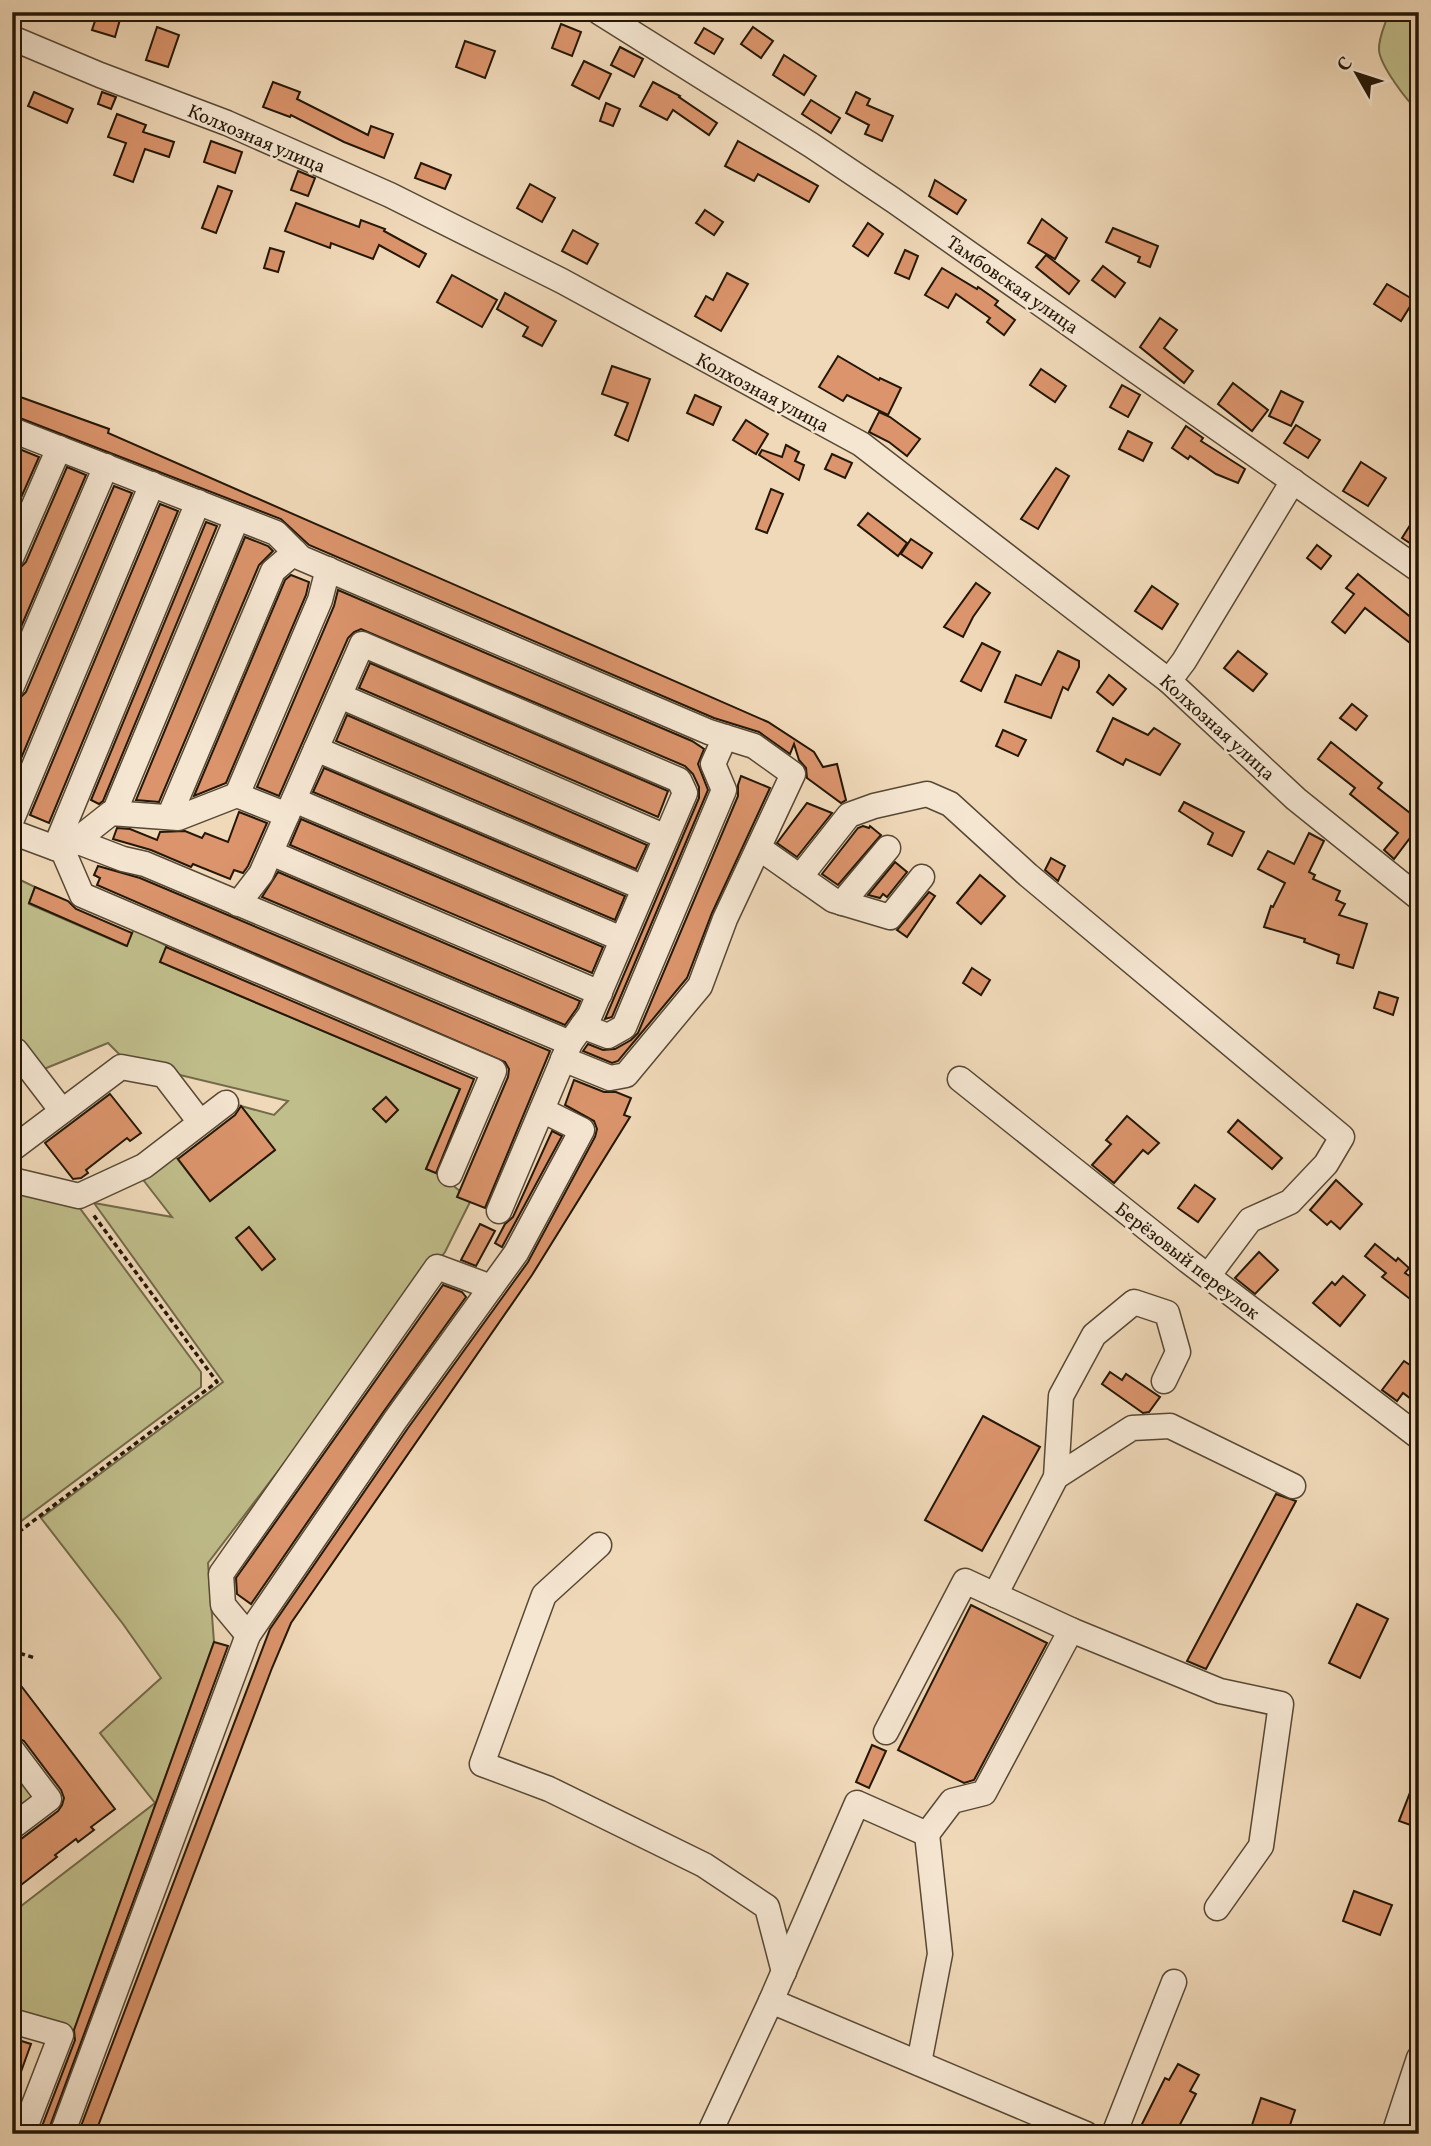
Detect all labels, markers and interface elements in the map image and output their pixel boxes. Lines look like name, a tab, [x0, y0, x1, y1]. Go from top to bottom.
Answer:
north arrow	[1322, 38, 1392, 108]
text: С	[1331, 52, 1359, 77]
street label: Колхозная улица	[183, 99, 329, 181]
street label: Тамбовская улица	[940, 230, 1083, 341]
street label: Колхозная улица	[691, 348, 833, 440]
street label: Колхозная улица	[1153, 669, 1280, 788]
street label: Берёзовый переулок	[1109, 1197, 1265, 1326]

